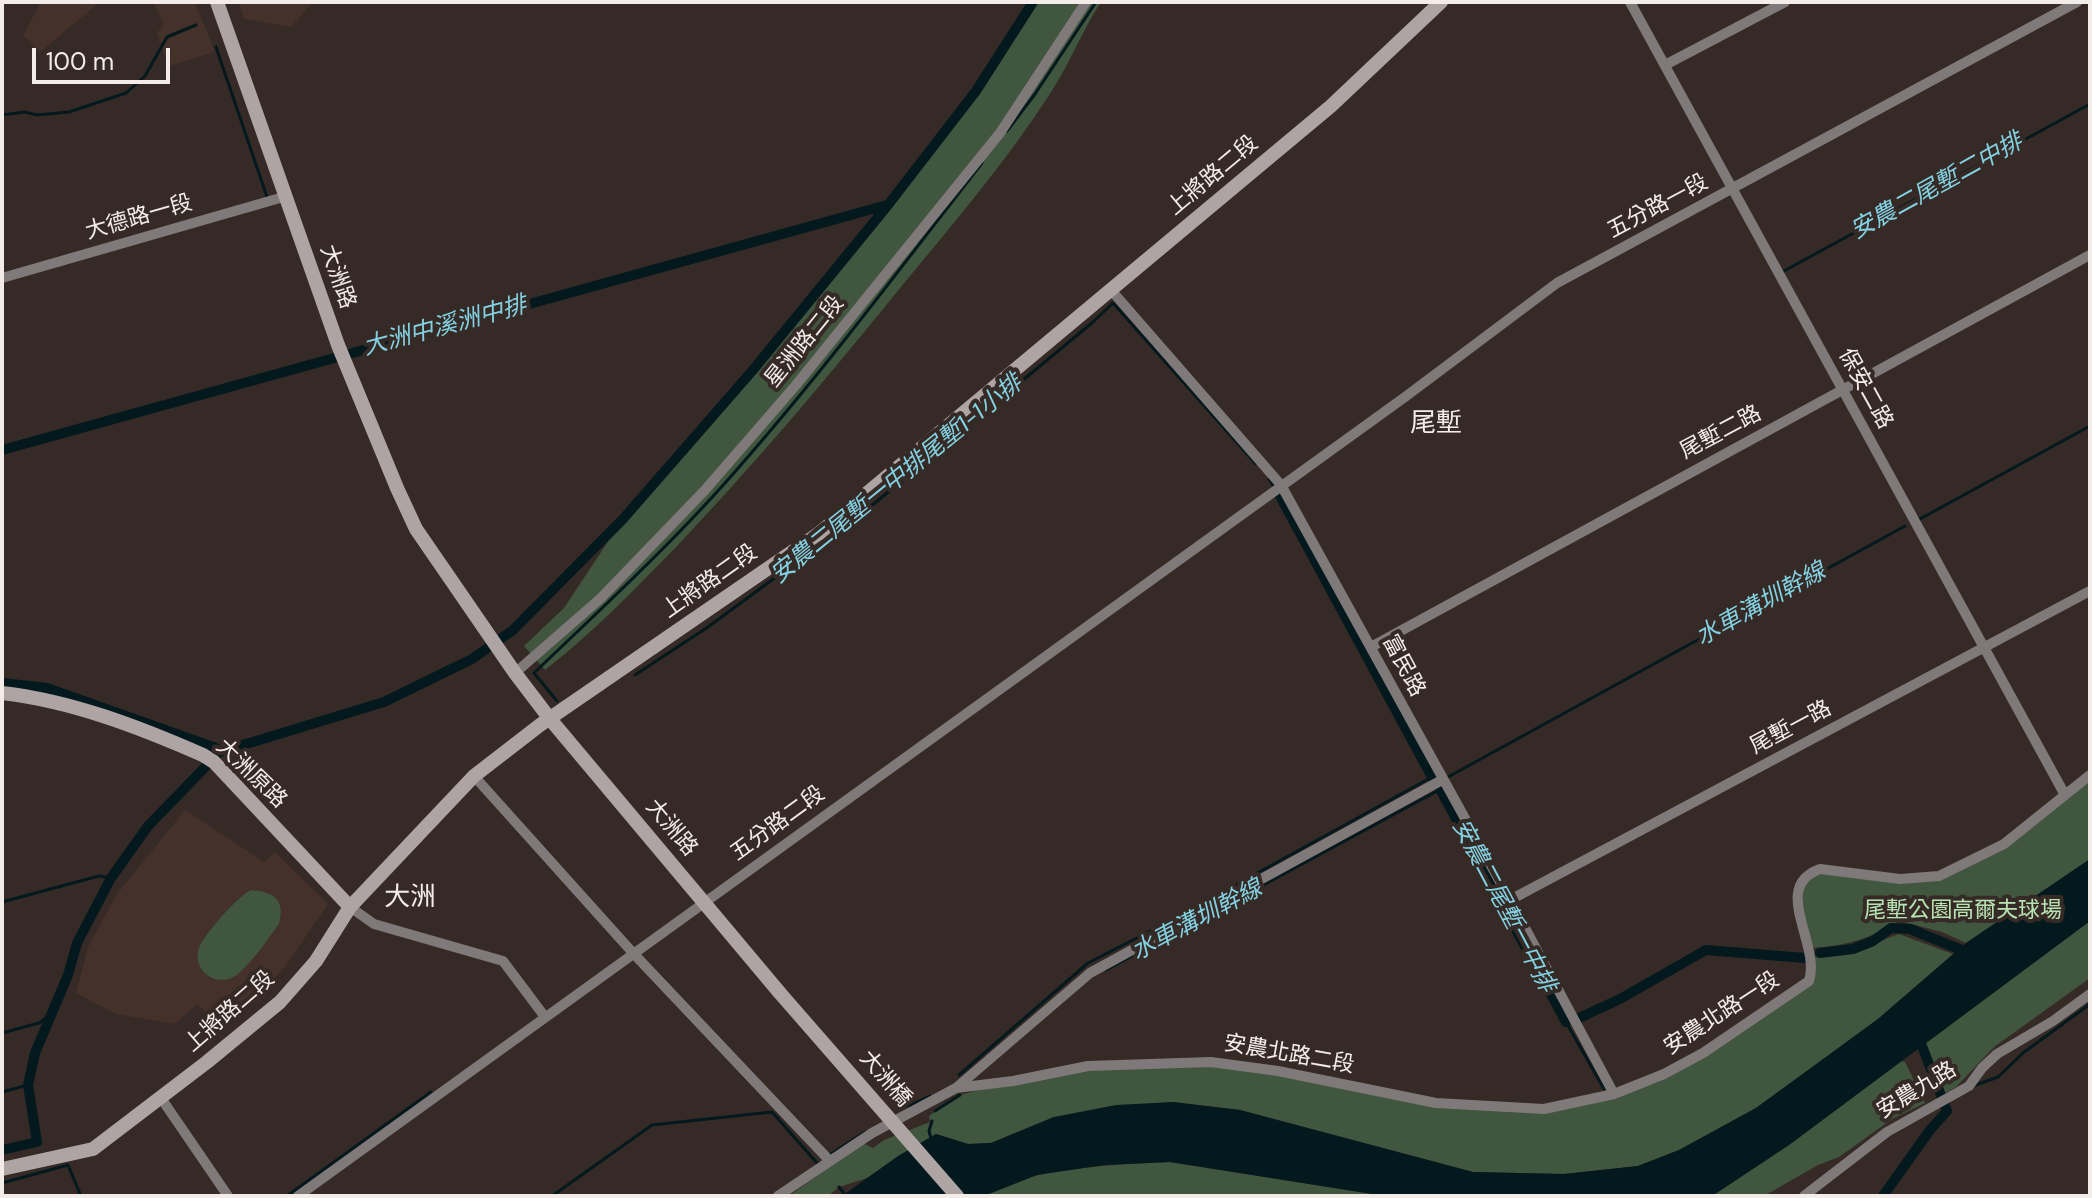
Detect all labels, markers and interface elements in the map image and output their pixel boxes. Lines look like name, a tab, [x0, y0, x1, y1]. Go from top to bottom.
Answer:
scale bar	[36, 32, 174, 82]
text: 100 m	[46, 46, 114, 77]
water label: 安農二尾塹二中排	[1846, 128, 2028, 246]
street label: 上將路二段	[1162, 131, 1264, 221]
street label: 五分路一段	[1603, 170, 1713, 244]
street label: 大德路一段	[82, 190, 196, 246]
street label: 大洲路	[314, 242, 360, 312]
water label: 大洲中溪洲中排	[360, 291, 530, 363]
street label: 星洲路二段	[760, 291, 850, 393]
street label: 保安二路	[1832, 344, 1898, 434]
water label: 安農二尾塹一中排尾塹1-1小排	[765, 370, 1029, 590]
street label: 尾塹二路	[1676, 401, 1766, 465]
district label: 尾塹	[1410, 408, 1462, 440]
street label: 上將路二段	[657, 540, 763, 624]
water label: 水車溝圳幹線	[1691, 557, 1831, 653]
street label: 富民路	[1376, 631, 1430, 701]
street label: 尾塹一路	[1746, 696, 1836, 760]
street label: 大洲原路	[210, 734, 292, 814]
street label: 五分路二段	[726, 781, 830, 867]
street label: 大洲路	[640, 794, 702, 862]
water label: 安農二尾塹一中排	[1445, 814, 1561, 998]
water label: 水車溝圳幹線	[1127, 874, 1267, 968]
district label: 大洲	[384, 882, 436, 914]
park label: 尾塹公園高爾夫球場	[1864, 898, 2062, 924]
street label: 上將路二段	[180, 966, 280, 1058]
street label: 安農北路一段	[1659, 967, 1785, 1061]
street label: 安農北路二段	[1222, 1031, 1356, 1079]
street label: 大洲橋	[853, 1045, 917, 1113]
street label: 安農九路	[1872, 1057, 1962, 1125]

